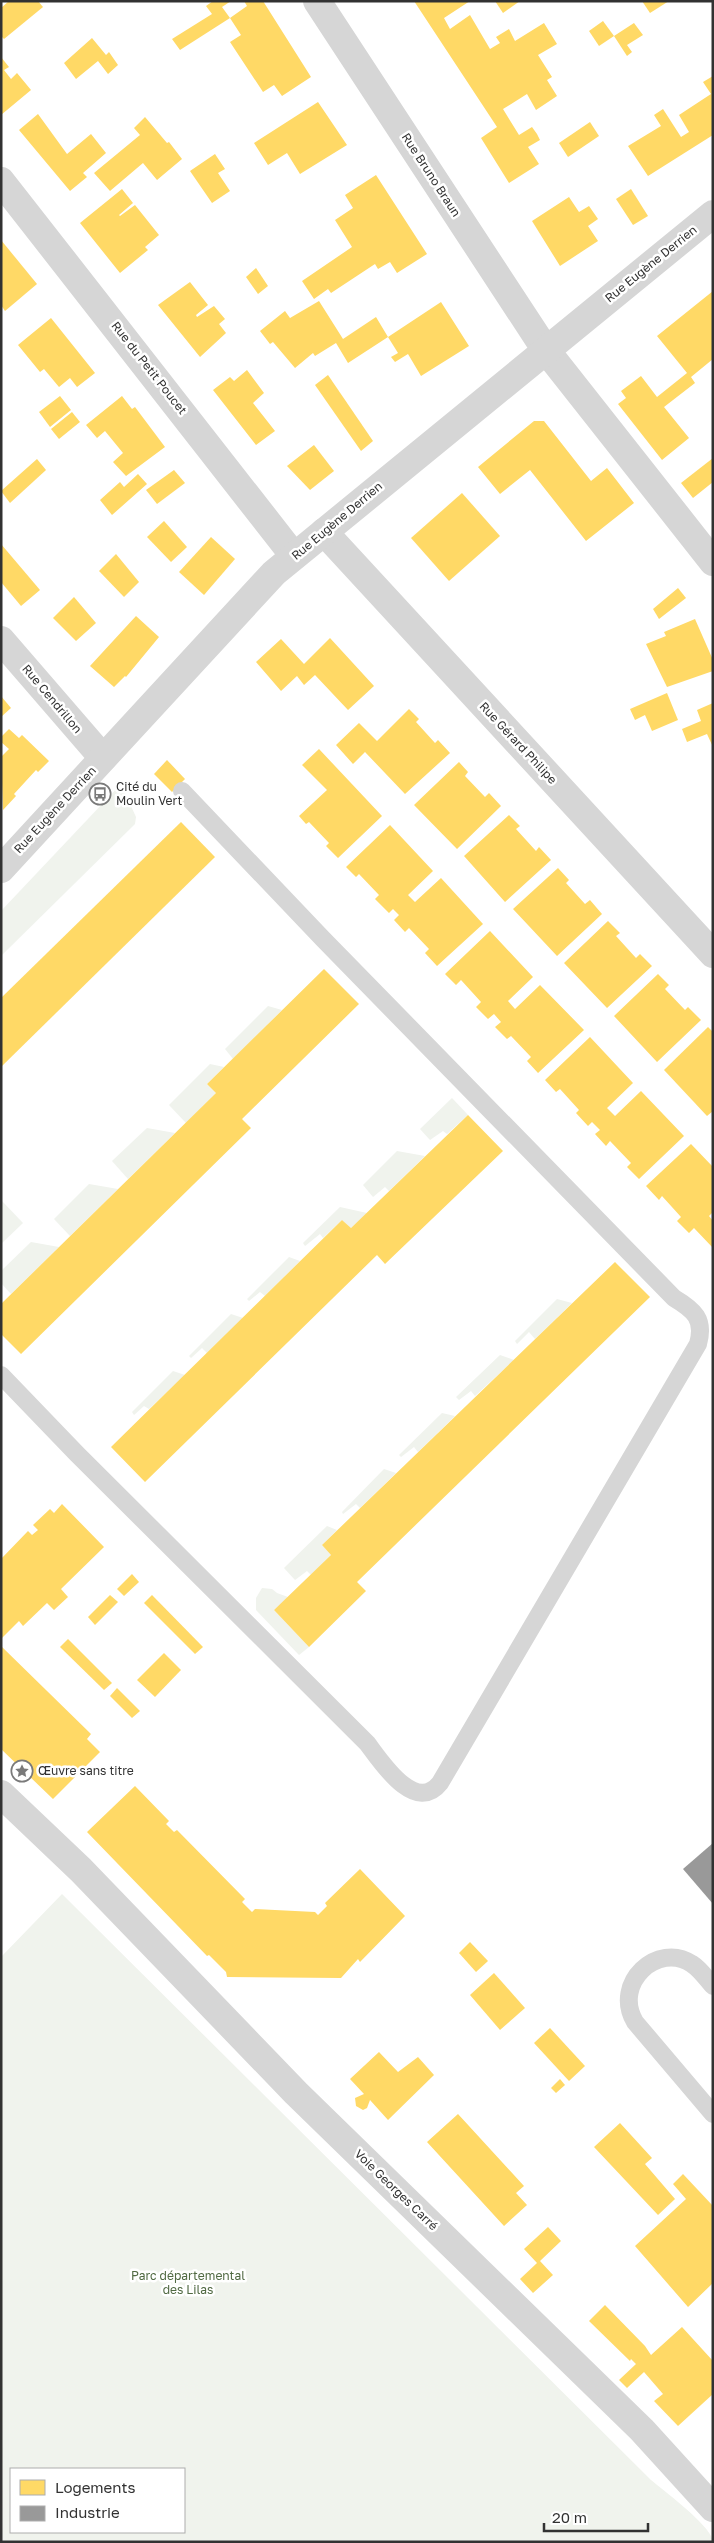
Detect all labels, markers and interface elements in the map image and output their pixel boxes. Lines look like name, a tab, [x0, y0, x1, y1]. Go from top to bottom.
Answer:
street label: Rue Bruno Braun	[399, 130, 464, 219]
street label: Rue Eugène Derrien	[602, 222, 700, 305]
street label: Rue du Petit Poucet	[108, 318, 190, 417]
street label: Rue Eugène Derrien	[288, 478, 385, 563]
street label: Rue Cendrillon	[19, 661, 85, 736]
street label: Rue Gérard Philipe	[476, 699, 560, 787]
street label: Rue Eugène Derrien	[10, 763, 99, 856]
place label: Cité du Moulin Vert	[116, 779, 182, 808]
bus stop icon: Cité du Moulin Vert	[88, 782, 112, 806]
place icon: Œuvre sans titre	[10, 1759, 34, 1783]
place label: Œuvre sans titre	[38, 1763, 134, 1778]
street label: Voie Georges Carré	[352, 2146, 441, 2233]
park label: Parc départemental des Lilas	[131, 2268, 245, 2297]
legend	[10, 2468, 185, 2533]
text: Logements	[55, 2478, 135, 2496]
scale bar	[544, 2500, 648, 2532]
text: Industrie	[55, 2503, 120, 2521]
text: 20 m	[552, 2508, 587, 2526]

